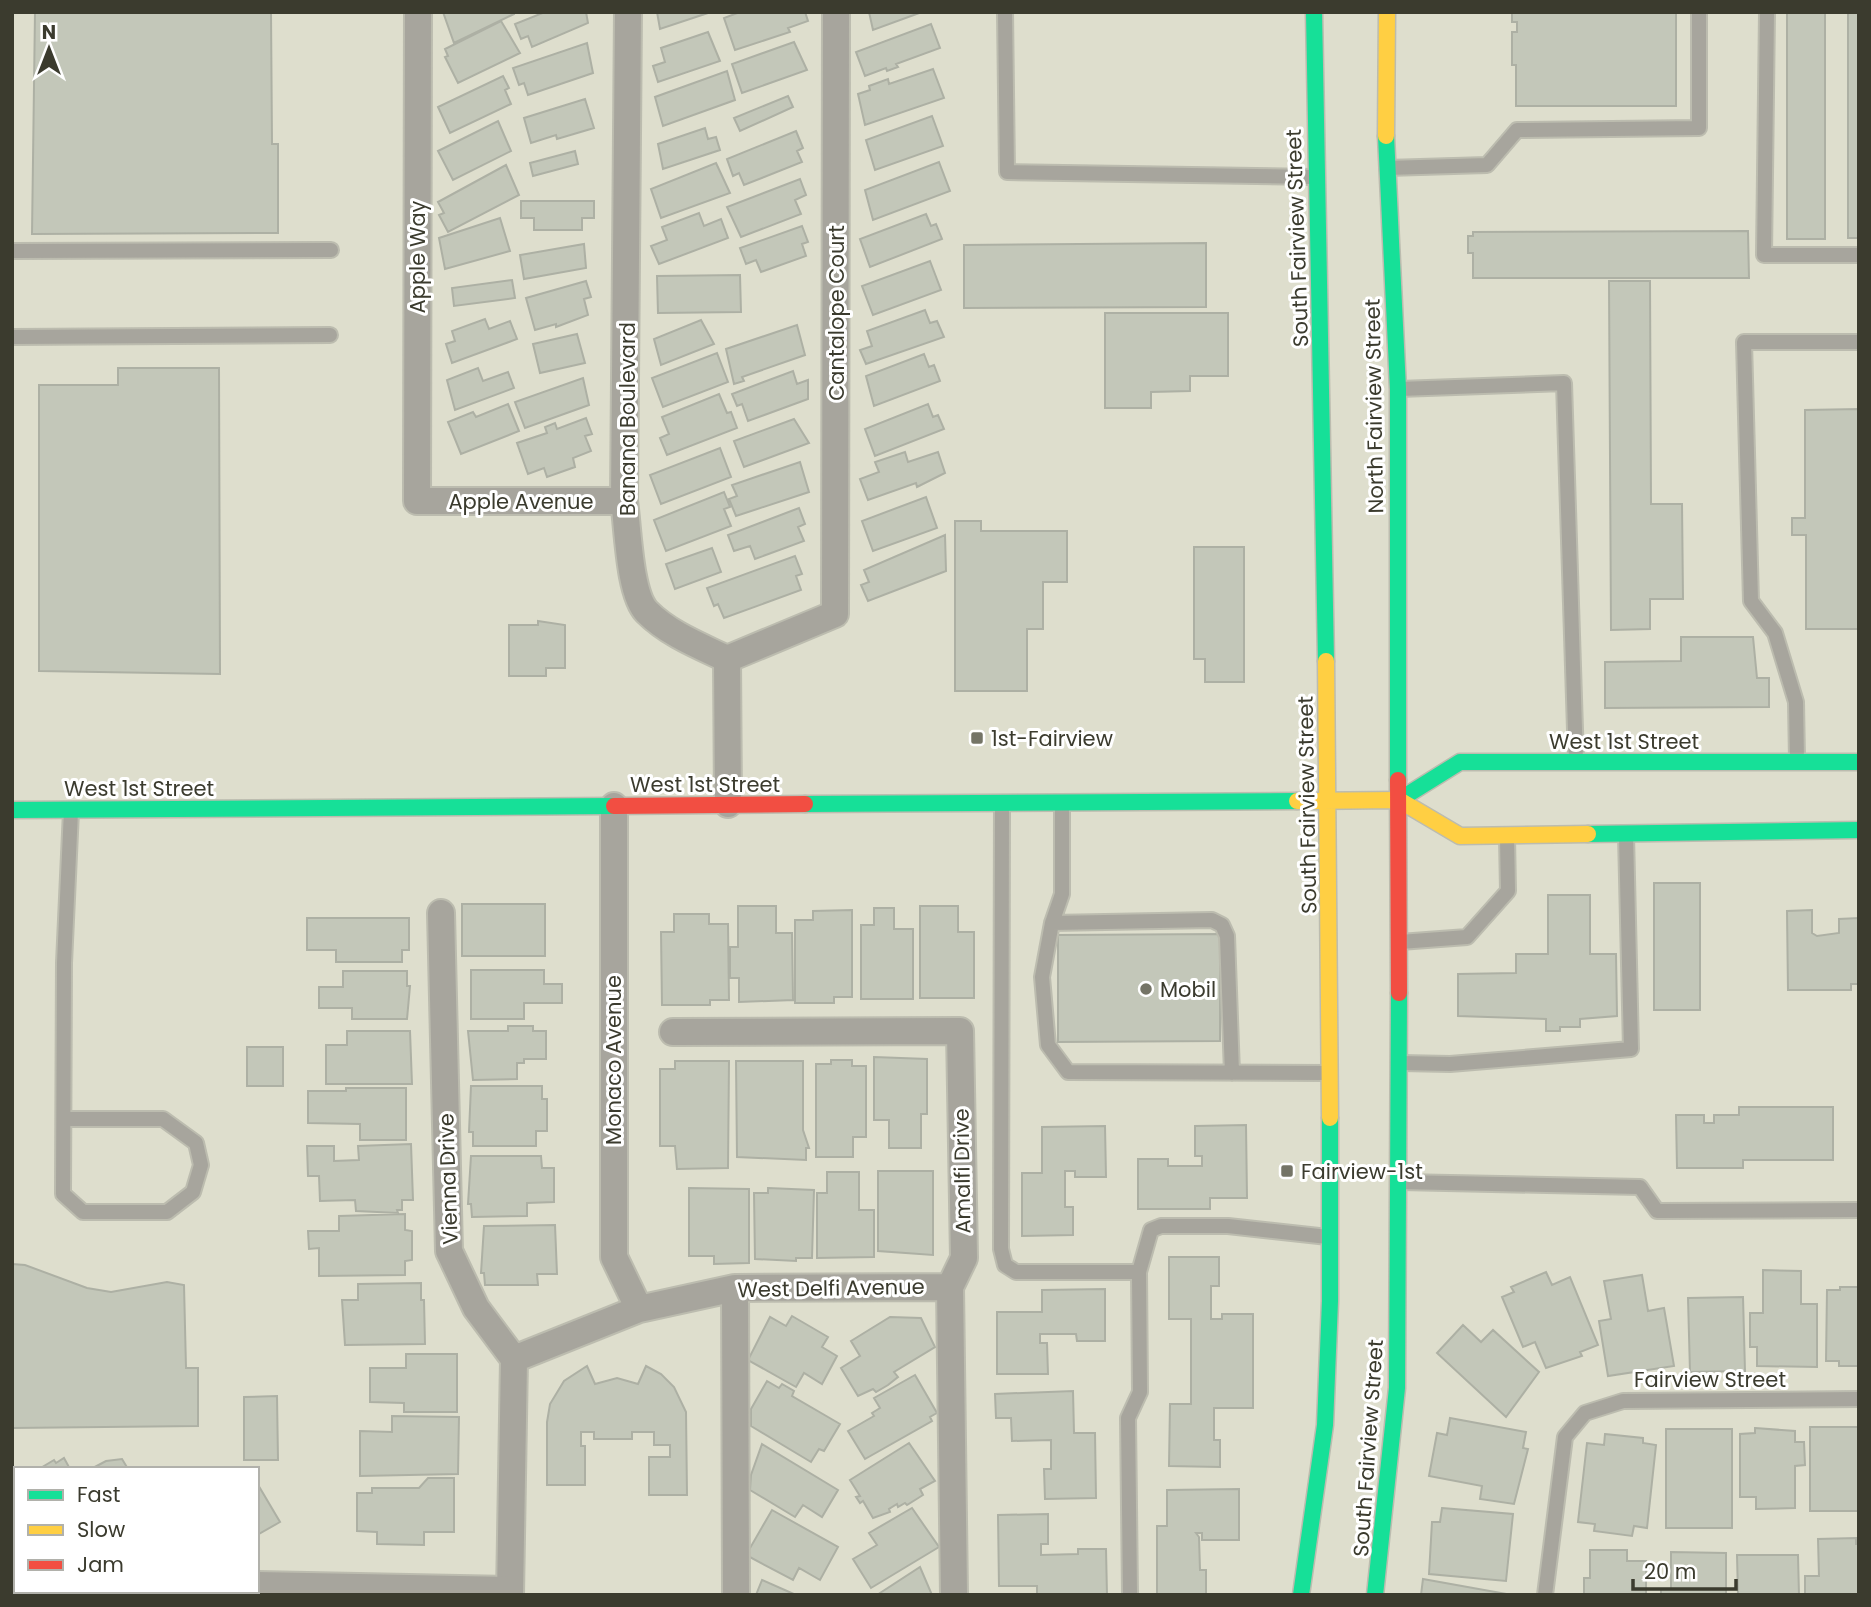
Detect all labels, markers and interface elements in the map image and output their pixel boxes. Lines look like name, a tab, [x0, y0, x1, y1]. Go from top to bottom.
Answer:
north arrow	[14, 14, 84, 84]
text: N	[42, 19, 56, 46]
street label: South Fairview Street	[1279, 129, 1315, 347]
street label: Apple Way	[403, 200, 432, 313]
street label: Cantalope Court	[822, 225, 851, 401]
street label: North Fairview Street	[1358, 298, 1390, 514]
street label: Banana Boulevard	[613, 322, 642, 516]
street label: Apple Avenue	[448, 487, 594, 516]
street label: South Fairview Street	[1291, 696, 1323, 914]
place label: 1st-Fairview	[991, 724, 1113, 753]
street label: West 1st Street	[1549, 727, 1699, 756]
marker: 1st-Fairview	[969, 730, 985, 746]
street label: West 1st Street	[630, 770, 780, 799]
street label: West 1st Street	[64, 774, 214, 803]
street label: Monaco Avenue	[599, 975, 628, 1145]
place label: Mobil	[1160, 975, 1216, 1004]
marker: Mobil	[1138, 981, 1154, 997]
street label: Amalfi Drive	[946, 1108, 978, 1234]
street label: Vienna Drive	[431, 1113, 465, 1245]
place label: Fairview-1st	[1301, 1157, 1423, 1186]
marker: Fairview-1st	[1279, 1163, 1295, 1179]
street label: West Delfi Avenue	[737, 1272, 925, 1304]
street label: South Fairview Street	[1346, 1338, 1390, 1558]
street label: Fairview Street	[1634, 1365, 1786, 1394]
legend	[14, 1467, 259, 1593]
text: Fast	[77, 1480, 120, 1509]
text: Slow	[77, 1515, 125, 1544]
scale bar	[1633, 1548, 1736, 1592]
text: Jam	[77, 1550, 124, 1579]
text: 20 m	[1644, 1557, 1697, 1586]

